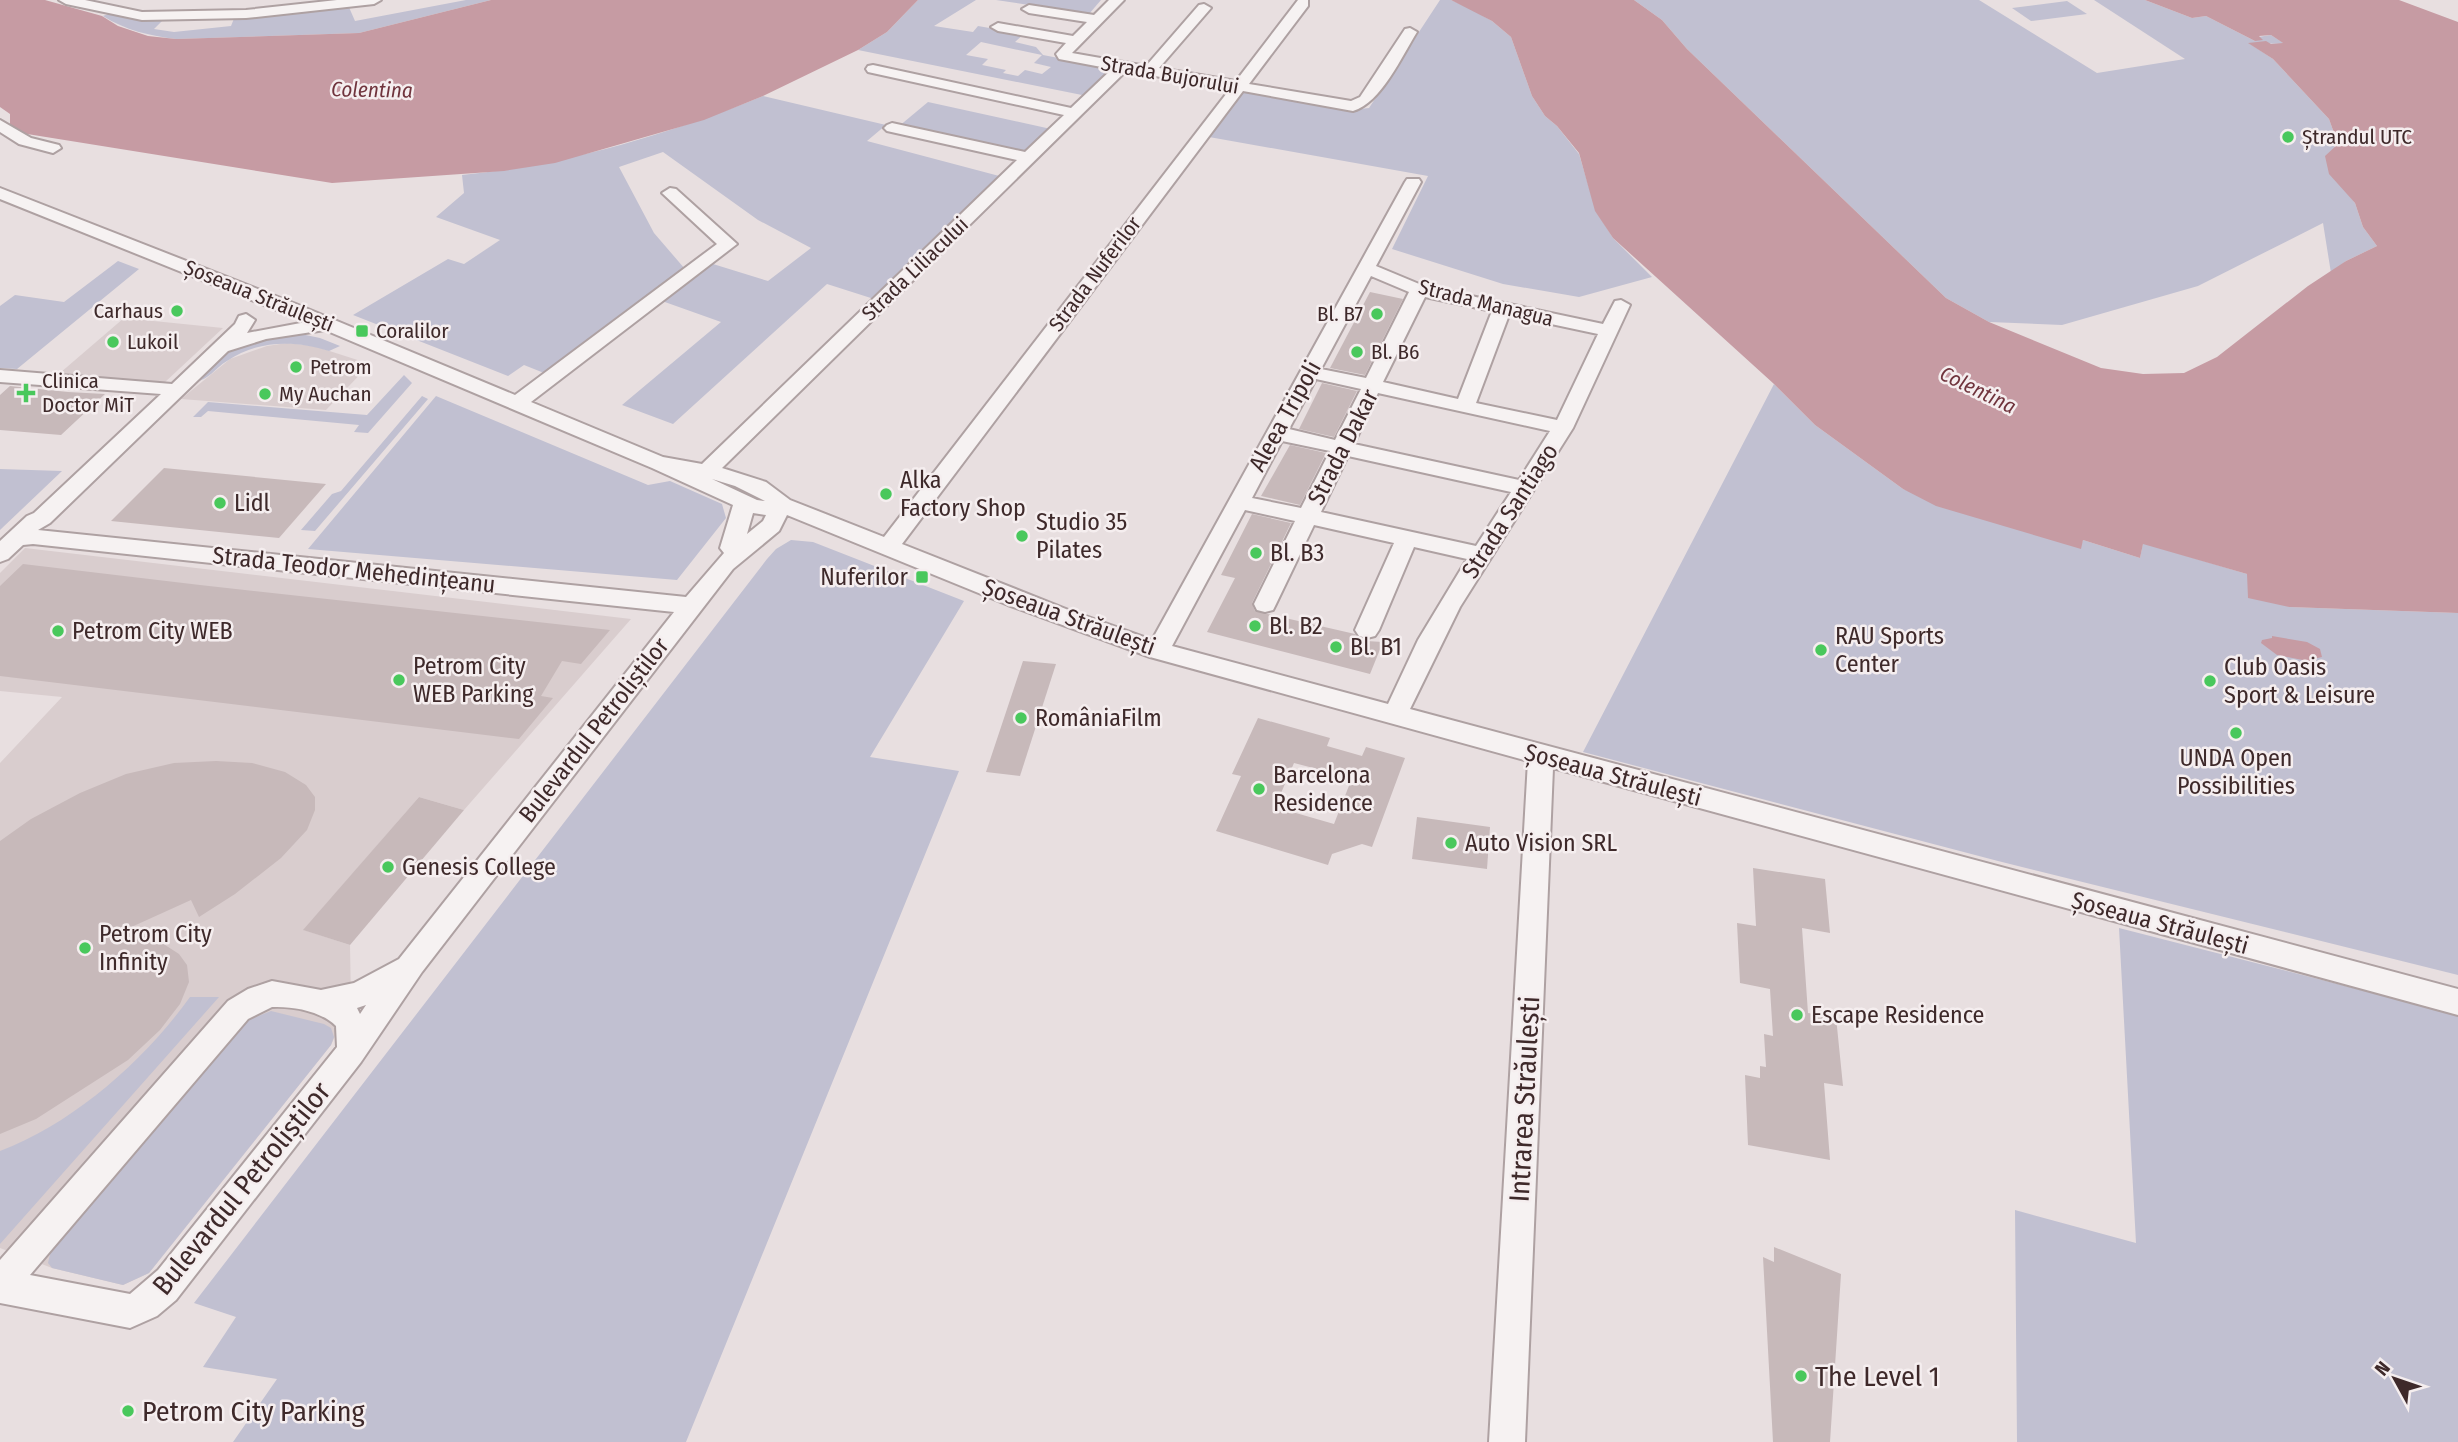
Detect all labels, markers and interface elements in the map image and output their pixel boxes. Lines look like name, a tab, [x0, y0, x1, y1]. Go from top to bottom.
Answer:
street label: Strada Bujorului	[1099, 50, 1241, 100]
water label: Colentina	[331, 76, 413, 104]
place label: Ștrandul UTC	[2302, 124, 2412, 150]
marker: Ștrandul UTC	[2280, 129, 2296, 145]
street label: Strada Nuferilor	[1043, 211, 1147, 337]
street label: Strada Liliacului	[856, 212, 974, 326]
street label: Șoseaua Străulești	[180, 254, 338, 338]
street label: Strada Managua	[1416, 274, 1556, 332]
place label: Carhaus	[94, 298, 163, 324]
place label: Bl. B7	[1317, 301, 1363, 327]
marker: Carhaus	[169, 303, 185, 319]
marker: Bl. B7	[1369, 306, 1385, 322]
place label: Coralilor	[376, 318, 449, 344]
marker: Coralilor	[354, 323, 370, 339]
place label: Lukoil	[127, 329, 179, 355]
marker: Lukoil	[105, 334, 121, 350]
place label: Bl. B6	[1371, 339, 1419, 365]
marker: Bl. B6	[1349, 344, 1365, 360]
place label: Petrom	[310, 354, 372, 380]
street label: Aleea Tripoli	[1243, 356, 1327, 476]
marker: Petrom	[288, 359, 304, 375]
water label: Colentina	[1936, 360, 2020, 420]
place label: Clinica Doctor MiT	[42, 368, 134, 418]
place label: My Auchan	[279, 381, 372, 407]
marker: Clinica Doctor MiT	[16, 383, 36, 403]
street label: Strada Dakar	[1302, 384, 1384, 509]
marker: My Auchan	[257, 386, 273, 402]
street label: Strada Santiago	[1456, 439, 1564, 583]
place label: Alka Factory Shop	[900, 466, 1026, 522]
marker: Alka Factory Shop	[878, 486, 894, 502]
place label: Lidl	[234, 489, 270, 517]
marker: Lidl	[212, 495, 228, 511]
place label: Studio 35 Pilates	[1036, 508, 1127, 564]
marker: Studio 35 Pilates	[1014, 528, 1030, 544]
place label: Bl. B3	[1270, 539, 1324, 567]
street label: Strada Teodor Mehedințeanu	[211, 541, 497, 600]
marker: Bl. B3	[1248, 545, 1264, 561]
place label: Nuferilor	[820, 563, 909, 591]
marker: Nuferilor	[914, 569, 930, 585]
street label: Șoseaua Străulești	[978, 573, 1159, 662]
place label: Bl. B2	[1269, 612, 1323, 640]
place label: Petrom City WEB	[72, 617, 233, 645]
marker: Bl. B2	[1247, 618, 1263, 634]
place label: RAU Sports Center	[1835, 622, 1944, 678]
marker: Petrom City WEB	[50, 623, 66, 639]
street label: Bulevardul Petroliștilor	[513, 632, 676, 828]
place label: Bl. B1	[1350, 633, 1402, 661]
marker: Bl. B1	[1328, 639, 1344, 655]
marker: RAU Sports Center	[1813, 642, 1829, 658]
place label: Petrom City WEB Parking	[413, 652, 534, 708]
place label: Club Oasis Sport & Leisure	[2224, 653, 2375, 709]
marker: Petrom City WEB Parking	[391, 672, 407, 688]
marker: Club Oasis Sport & Leisure	[2202, 673, 2218, 689]
place label: RomâniaFilm	[1035, 704, 1162, 732]
marker: RomâniaFilm	[1013, 710, 1029, 726]
marker: UNDA Open Possibilities	[2228, 725, 2244, 741]
street label: Șoseaua Străulești	[1521, 738, 1705, 813]
place label: UNDA Open Possibilities	[2177, 744, 2295, 800]
place label: Barcelona Residence	[1273, 761, 1373, 817]
marker: Barcelona Residence	[1251, 781, 1267, 797]
place label: Auto Vision SRL	[1465, 829, 1617, 857]
marker: Auto Vision SRL	[1443, 835, 1459, 851]
place label: Genesis College	[402, 853, 556, 881]
marker: Genesis College	[380, 859, 396, 875]
street label: Șoseaua Străulești	[2068, 886, 2252, 961]
place label: Petrom City Infinity	[99, 920, 212, 976]
marker: Petrom City Infinity	[77, 940, 93, 956]
street label: Intrarea Străulești	[1503, 995, 1547, 1203]
place label: Escape Residence	[1811, 1001, 1984, 1029]
marker: Escape Residence	[1789, 1007, 1805, 1023]
street label: Bulevardul Petroliștilor	[145, 1075, 338, 1302]
north arrow	[2360, 1344, 2430, 1414]
text: N	[2370, 1357, 2395, 1380]
place label: The Level 1	[1815, 1360, 1940, 1393]
marker: The Level 1	[1793, 1368, 1809, 1384]
place label: Petrom City Parking	[142, 1395, 366, 1428]
marker: Petrom City Parking	[120, 1403, 136, 1419]

